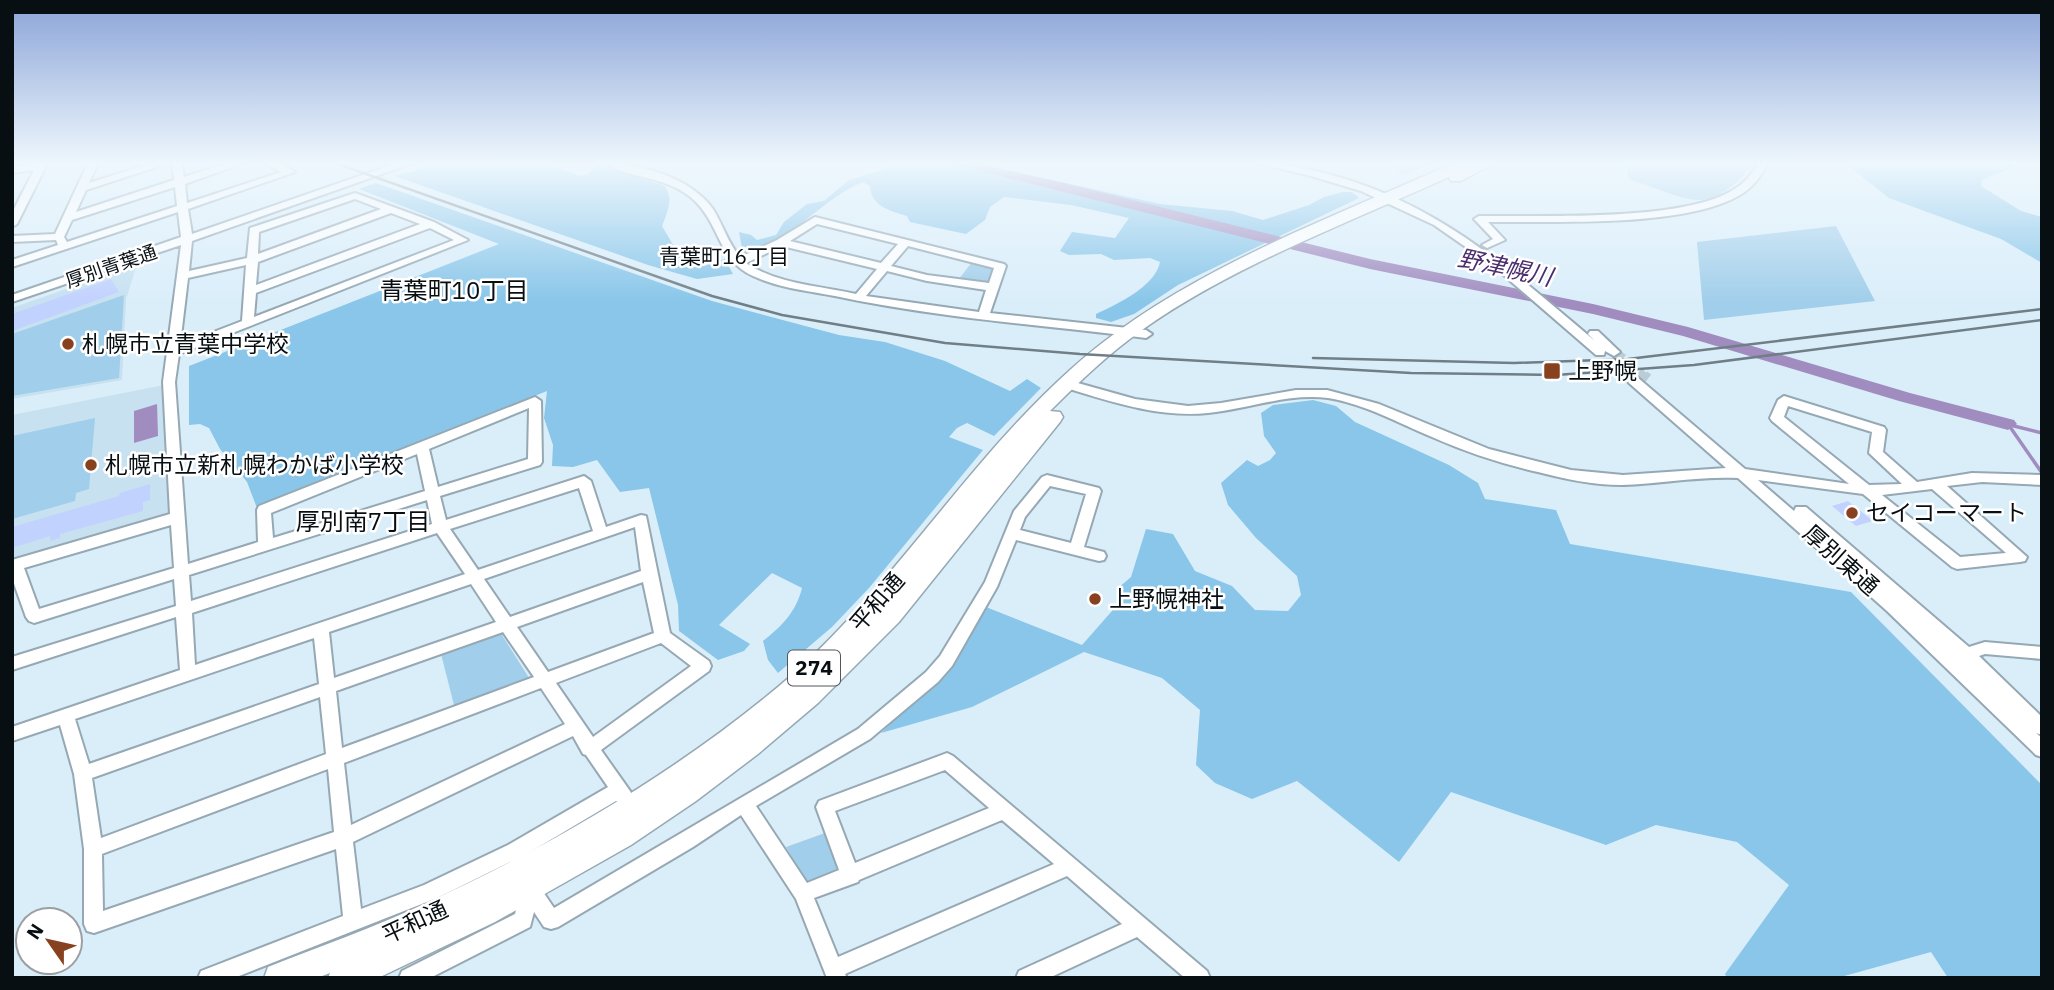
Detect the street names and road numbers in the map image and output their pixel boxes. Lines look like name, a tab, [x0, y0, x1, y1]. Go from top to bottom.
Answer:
street label: 厚別青葉通	[62, 239, 160, 293]
street label: 厚別東通	[1797, 517, 1886, 601]
street label: 平和通	[842, 565, 910, 637]
road number: 274	[788, 650, 840, 686]
street label: 平和通	[377, 893, 452, 949]

